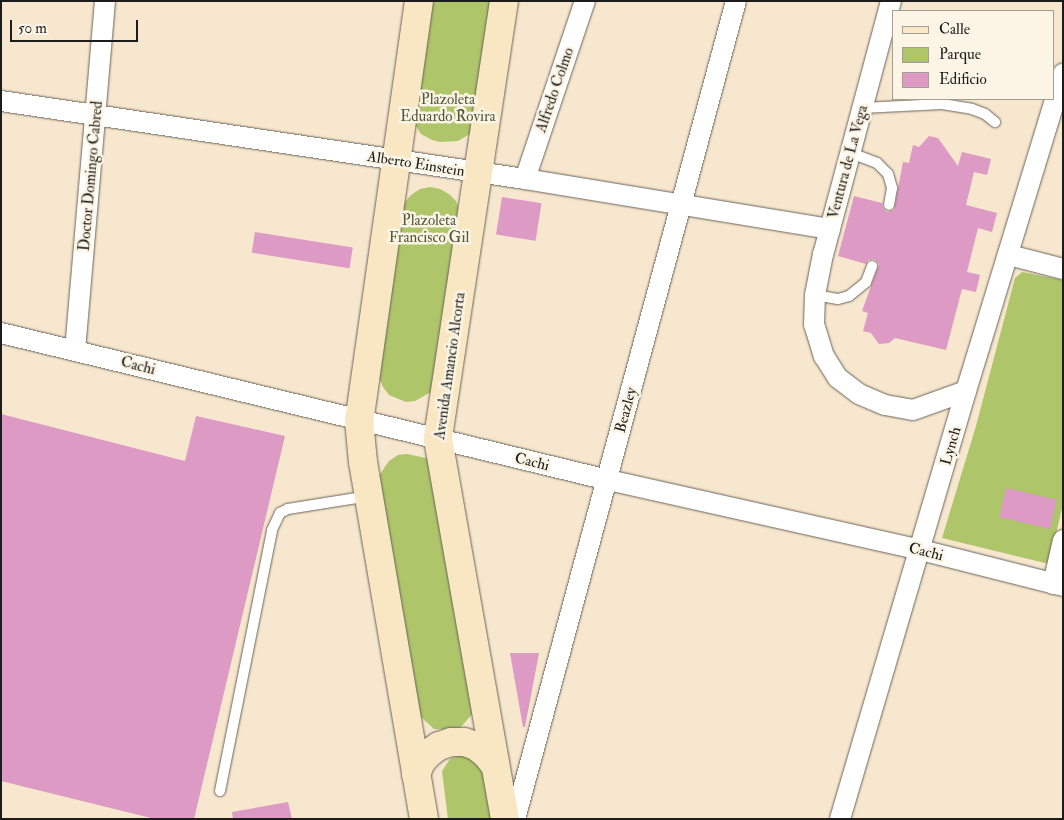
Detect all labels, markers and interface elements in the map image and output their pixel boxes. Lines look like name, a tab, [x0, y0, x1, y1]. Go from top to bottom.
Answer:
scale bar	[12, 10, 140, 42]
legend	[892, 10, 1054, 100]
text: 50 m	[18, 19, 47, 38]
text: Calle	[939, 20, 970, 39]
street label: Alfredo Colmo	[532, 45, 578, 135]
text: Parque	[939, 45, 981, 64]
text: Edificio	[939, 70, 987, 89]
park label: Plazoleta Eduardo Rovira	[400, 90, 496, 125]
street label: Doctor Domingo Cabred	[75, 100, 107, 252]
street label: Ventura de La Vega	[824, 103, 872, 221]
street label: Alberto Einstein	[366, 147, 466, 181]
park label: Plazoleta Francisco Gil	[389, 211, 469, 246]
street label: Avenida Amancio Alcorta	[431, 291, 469, 441]
street label: Cachi	[119, 353, 157, 379]
street label: Beazley	[611, 385, 641, 435]
street label: Lynch	[937, 425, 965, 467]
street label: Cachi	[513, 449, 551, 475]
street label: Cachi	[907, 539, 945, 565]

